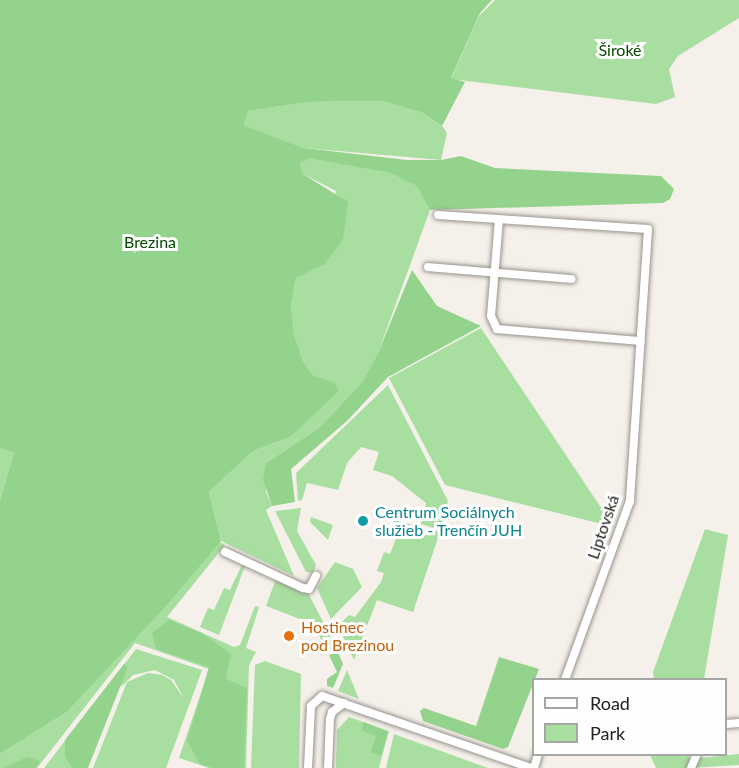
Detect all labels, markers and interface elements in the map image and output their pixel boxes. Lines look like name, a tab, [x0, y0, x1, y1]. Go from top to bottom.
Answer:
park label: Široké	[598, 40, 642, 60]
park label: Brezina	[124, 232, 176, 252]
street label: Liptovská	[583, 492, 623, 562]
place label: Centrum Sociálnych služieb - Trenčín JUH	[375, 502, 523, 540]
marker: Centrum Sociálnych služieb - Trenčín JUH	[356, 514, 370, 528]
place label: Hostinec pod Brezinou	[301, 617, 394, 655]
marker: Hostinec pod Brezinou	[282, 629, 296, 643]
legend	[532, 678, 727, 756]
text: Road	[590, 692, 630, 714]
text: Park	[590, 722, 625, 744]

